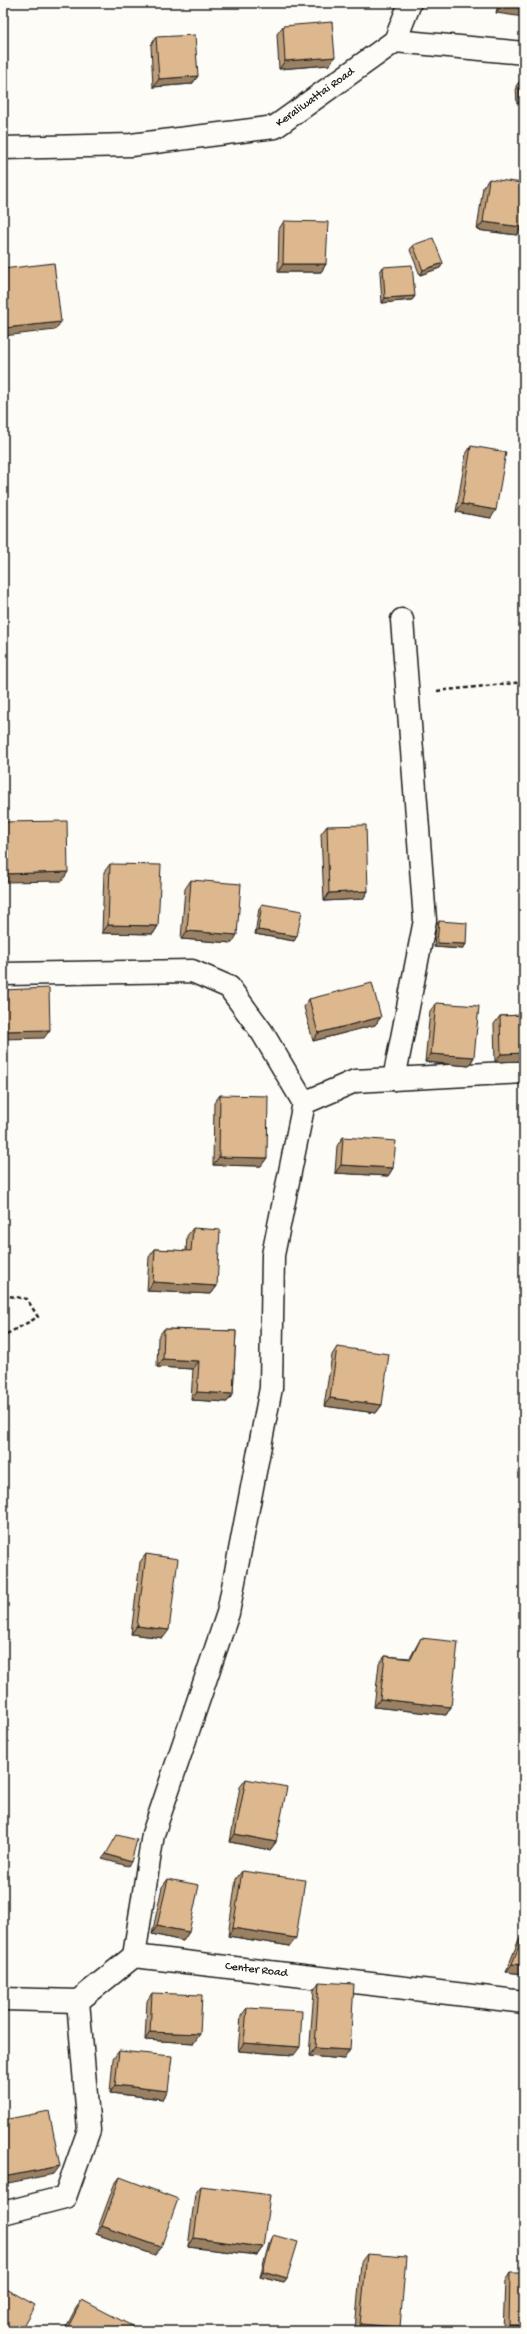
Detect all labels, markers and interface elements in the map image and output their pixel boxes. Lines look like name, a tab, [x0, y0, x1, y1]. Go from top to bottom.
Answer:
street label: Keraliwattai Road	[274, 65, 358, 131]
street label: Center Road	[224, 1960, 289, 1981]

